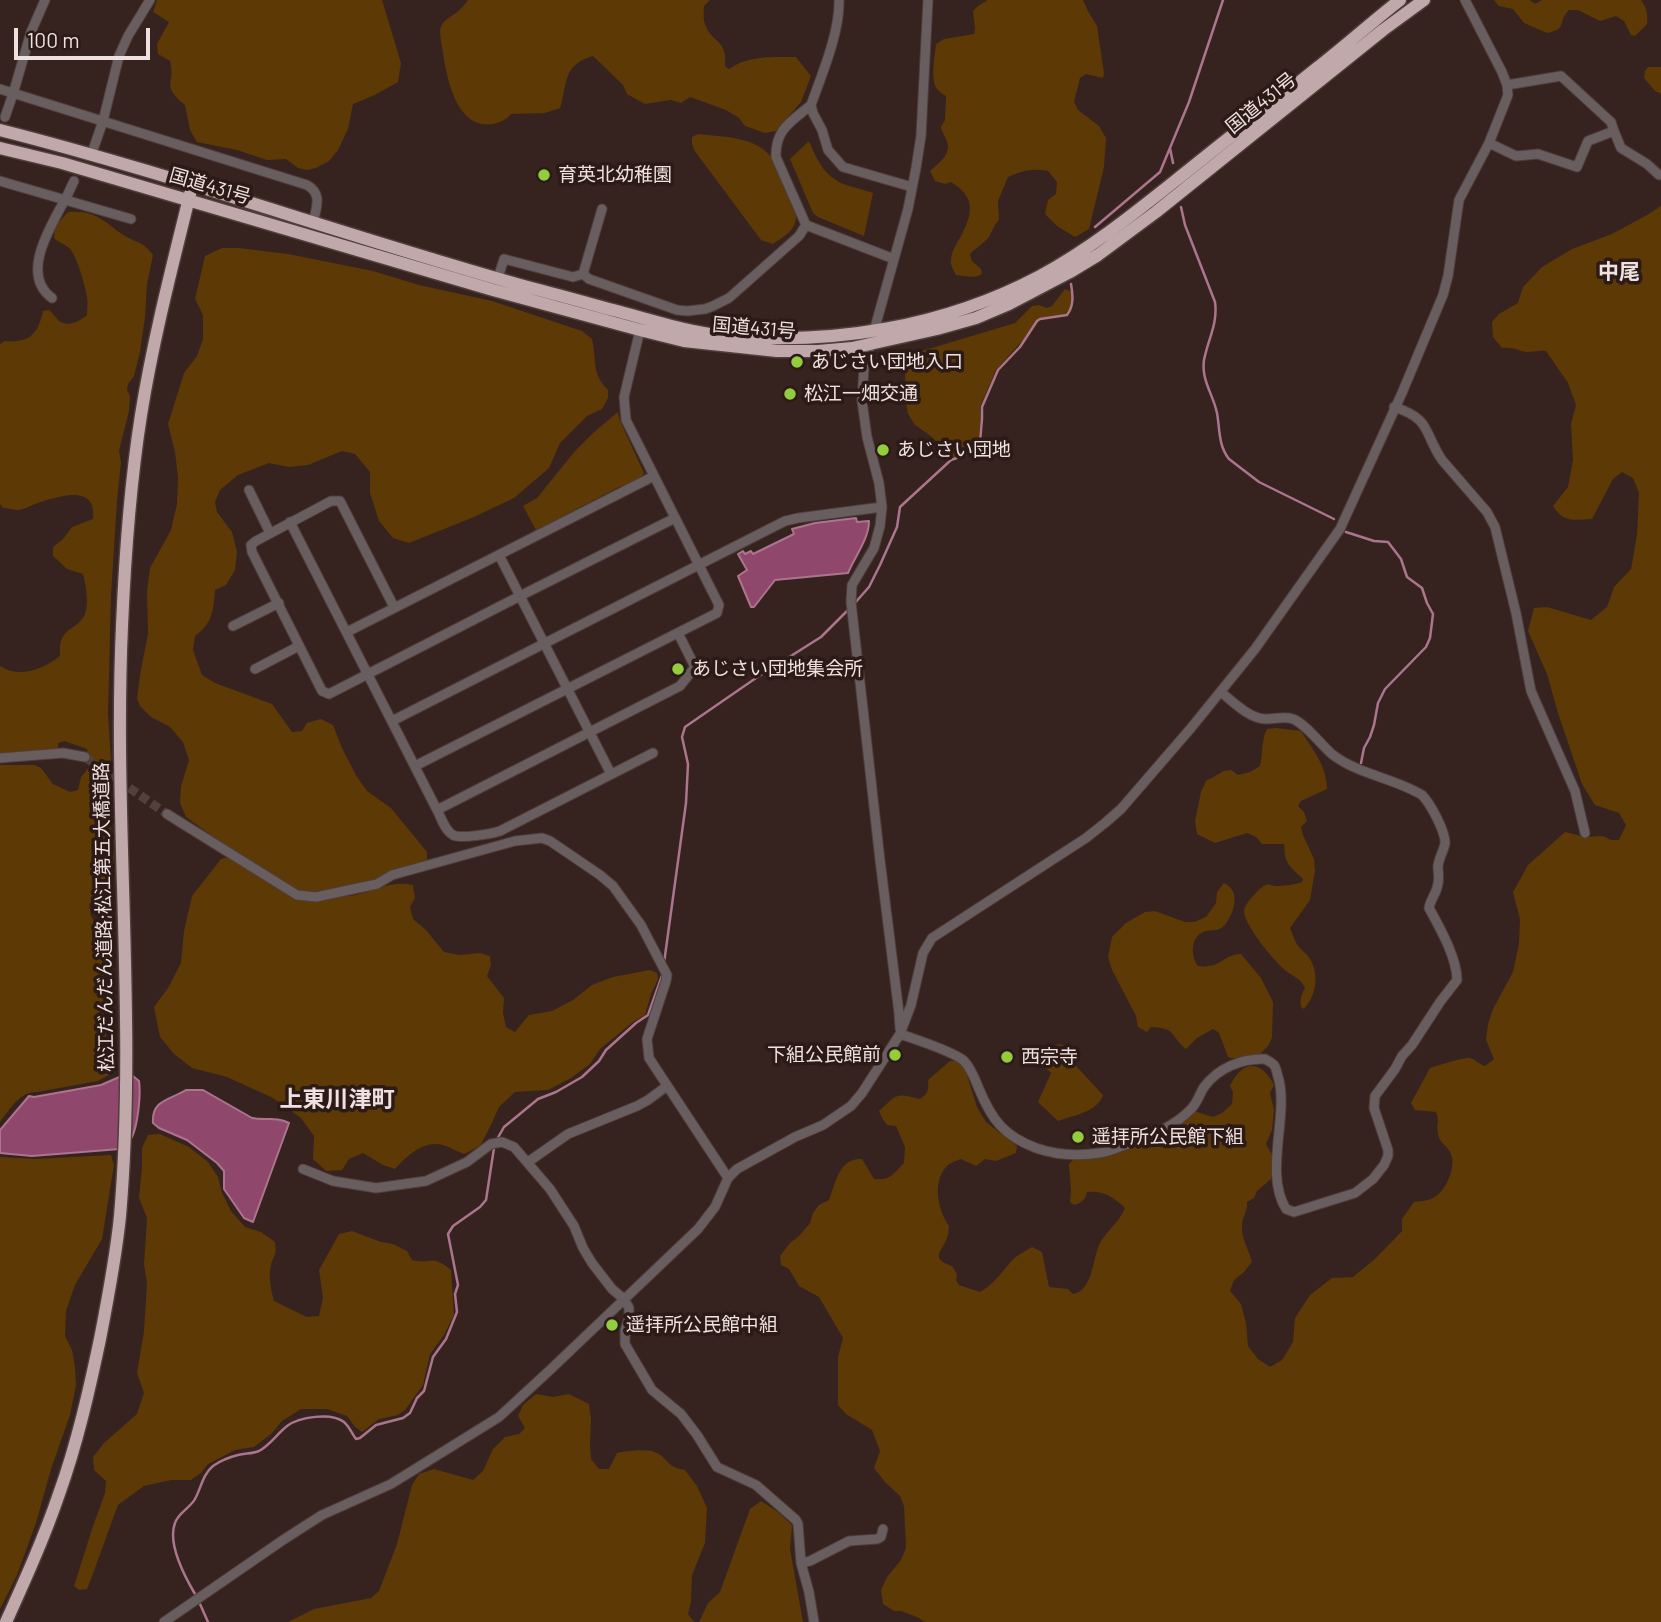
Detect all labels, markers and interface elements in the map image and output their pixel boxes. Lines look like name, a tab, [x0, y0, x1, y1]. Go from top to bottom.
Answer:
scale bar	[18, 14, 154, 58]
text: 100 m	[27, 27, 80, 52]
street label: 国道431号	[1221, 68, 1301, 138]
street label: 国道431号	[167, 163, 253, 209]
place label: 育英北幼稚園	[558, 164, 672, 186]
marker: 育英北幼稚園	[536, 167, 552, 183]
district label: 中尾	[1598, 259, 1640, 285]
street label: 国道431号	[711, 313, 797, 343]
place label: あじさい団地入口	[811, 351, 963, 373]
marker: あじさい団地入口	[789, 354, 805, 370]
place label: 松江一畑交通	[804, 383, 918, 405]
marker: 松江一畑交通	[782, 386, 798, 402]
place label: あじさい団地	[897, 439, 1011, 461]
marker: あじさい団地	[875, 442, 891, 458]
place label: あじさい団地集会所	[692, 658, 863, 680]
marker: あじさい団地集会所	[670, 661, 686, 677]
street label: 松江だんだん道路;松江第五大橋道路	[90, 762, 118, 1072]
place label: 下組公民館前	[767, 1044, 881, 1066]
place label: 西宗寺	[1021, 1046, 1078, 1068]
marker: 下組公民館前	[887, 1047, 903, 1063]
marker: 西宗寺	[999, 1049, 1015, 1065]
district label: 上東川津町	[280, 1085, 394, 1113]
place label: 遥拝所公民館下組	[1092, 1126, 1244, 1148]
marker: 遥拝所公民館下組	[1070, 1129, 1086, 1145]
place label: 遥拝所公民館中組	[626, 1314, 778, 1336]
marker: 遥拝所公民館中組	[604, 1317, 620, 1333]

